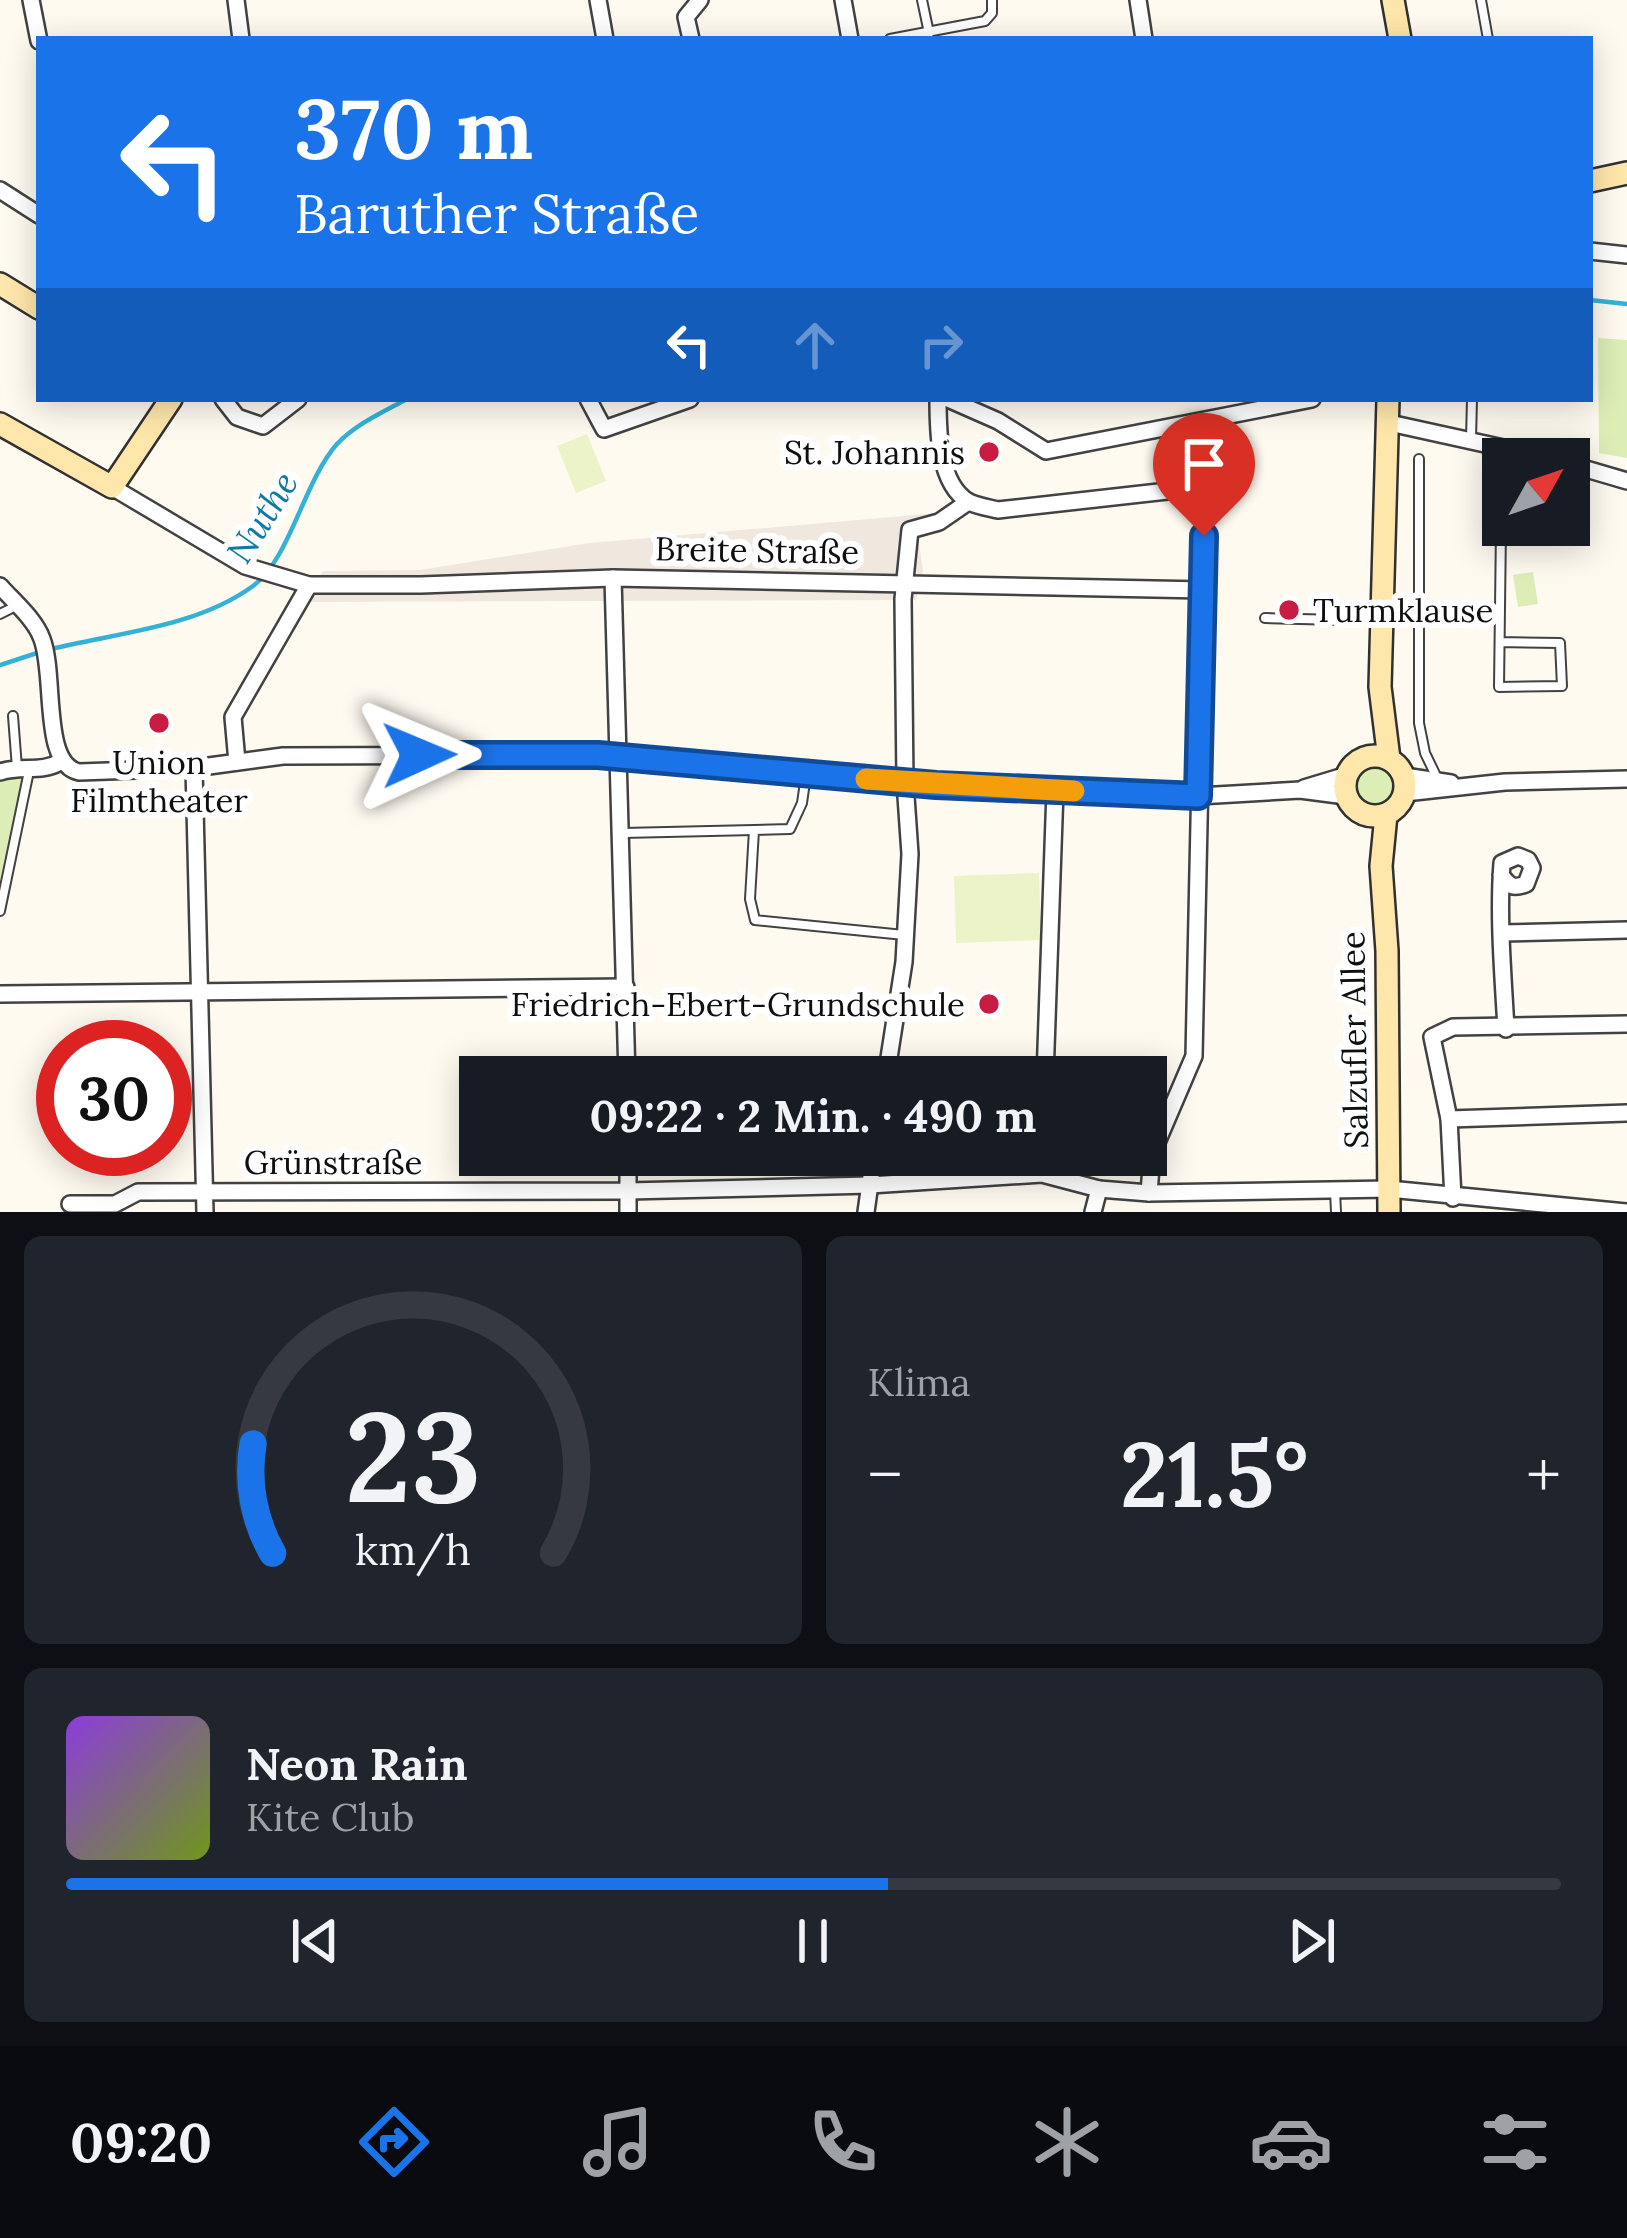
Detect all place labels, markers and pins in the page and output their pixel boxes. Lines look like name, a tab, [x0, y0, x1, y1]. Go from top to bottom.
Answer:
pin	[1153, 413, 1255, 536]
place label: St. Johannis	[784, 431, 965, 473]
marker: St. Johannis	[976, 439, 1002, 465]
place label: Turmklause	[1313, 589, 1494, 631]
marker: Turmklause	[1276, 597, 1302, 623]
marker: Union Filmtheater	[146, 710, 172, 736]
place label: Union Filmtheater	[70, 741, 248, 821]
place label: Friedrich-Ebert-Grundschule	[511, 983, 965, 1025]
marker: Friedrich-Ebert-Grundschule	[976, 991, 1002, 1017]

